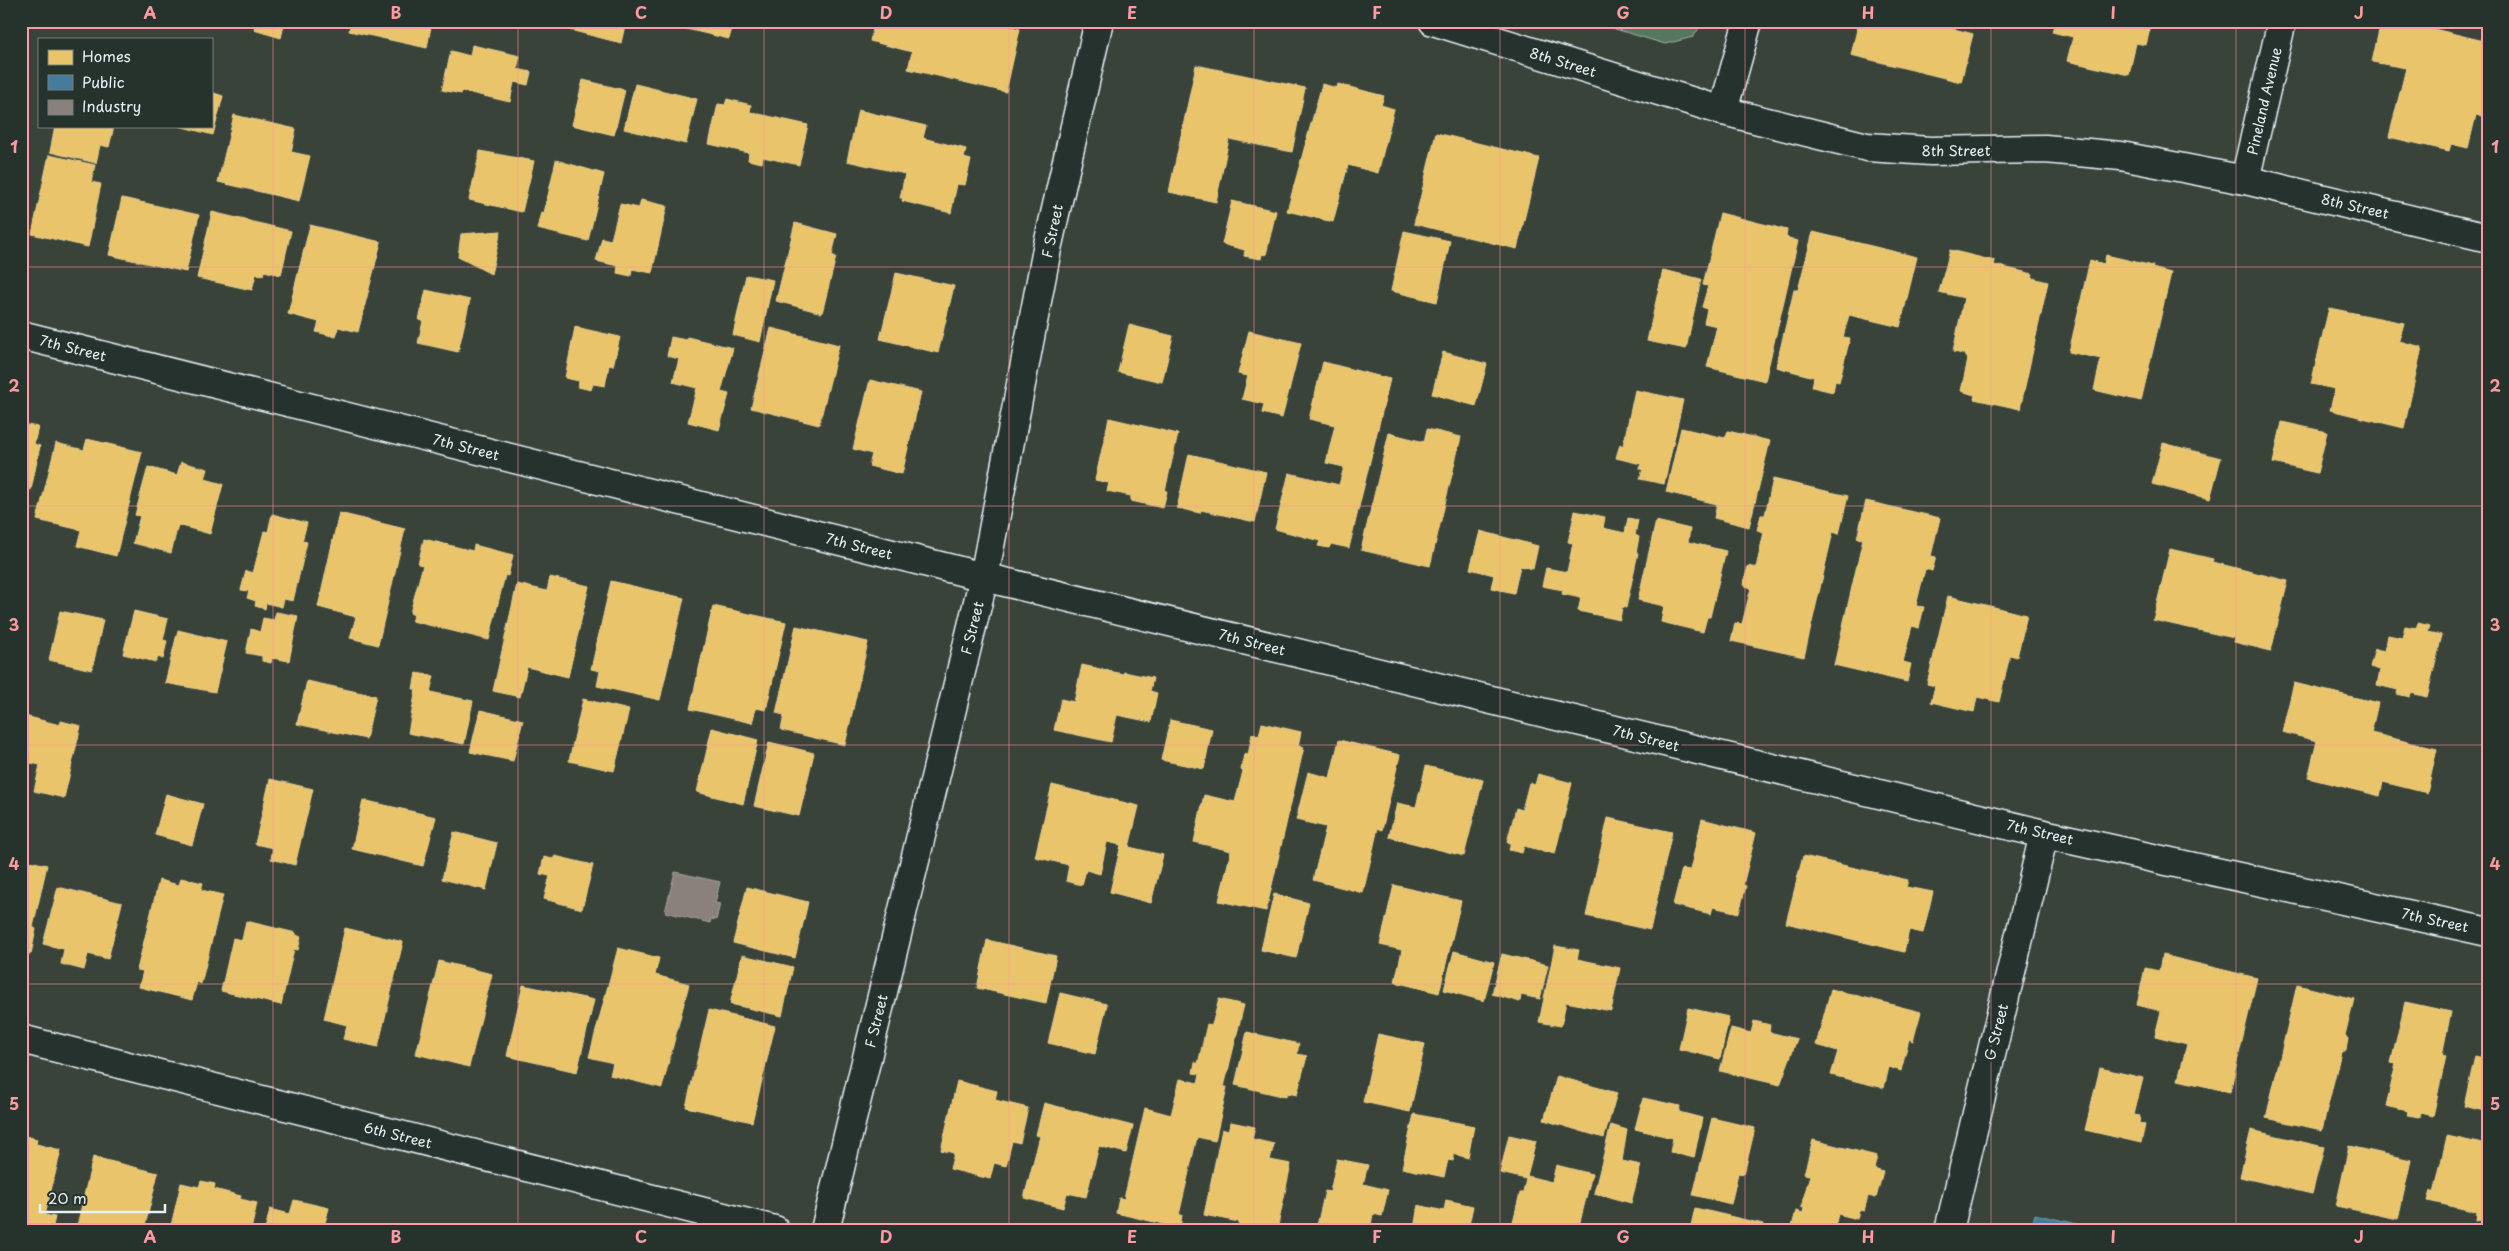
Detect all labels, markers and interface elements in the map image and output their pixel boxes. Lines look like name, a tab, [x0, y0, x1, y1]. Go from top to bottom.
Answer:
text: A	[144, 0, 157, 24]
text: B	[391, 0, 402, 24]
text: C	[635, 0, 647, 24]
text: D	[880, 0, 892, 24]
text: E	[1127, 0, 1137, 24]
text: F	[1372, 0, 1382, 24]
text: G	[1616, 0, 1630, 24]
text: H	[1862, 0, 1874, 24]
text: I	[2110, 0, 2116, 24]
text: J	[2354, 0, 2364, 24]
legend	[38, 38, 212, 128]
street label: 8th Street	[1527, 42, 1599, 82]
text: Homes	[82, 44, 131, 67]
street label: Pineland Avenue	[2241, 45, 2287, 157]
text: Public	[82, 70, 125, 93]
text: Industry	[82, 94, 141, 117]
text: 1	[10, 134, 18, 158]
text: 1	[2491, 134, 2499, 158]
street label: 8th Street	[1922, 140, 1991, 161]
street label: 8th Street	[2319, 188, 2391, 224]
street label: F Street	[1036, 202, 1068, 260]
street label: 7th Street	[38, 330, 109, 366]
text: 2	[8, 373, 20, 397]
text: 2	[2489, 373, 2501, 397]
street label: 7th Street	[431, 429, 502, 465]
street label: 7th Street	[824, 528, 895, 564]
street label: F Street	[955, 599, 989, 657]
text: 3	[9, 612, 19, 636]
text: 3	[2490, 612, 2500, 636]
street label: 7th Street	[1217, 624, 1288, 660]
street label: 7th Street	[1611, 720, 1682, 756]
street label: 7th Street	[2005, 814, 2076, 850]
text: 4	[9, 851, 20, 875]
text: 4	[2490, 851, 2501, 875]
street label: 7th Street	[2400, 903, 2471, 937]
street label: F Street	[859, 992, 893, 1050]
street label: G Street	[1979, 1001, 2013, 1063]
text: 5	[9, 1091, 19, 1115]
text: 5	[2490, 1091, 2500, 1115]
street label: 6th Street	[362, 1116, 434, 1154]
scale bar	[40, 1181, 165, 1213]
text: 20 m	[48, 1186, 87, 1209]
text: A	[144, 1224, 157, 1248]
text: B	[391, 1224, 402, 1248]
text: C	[635, 1224, 647, 1248]
text: D	[880, 1224, 892, 1248]
text: E	[1127, 1224, 1137, 1248]
text: F	[1372, 1224, 1382, 1248]
text: G	[1616, 1224, 1630, 1248]
text: H	[1862, 1224, 1874, 1248]
text: I	[2110, 1224, 2116, 1248]
text: J	[2354, 1224, 2364, 1248]

